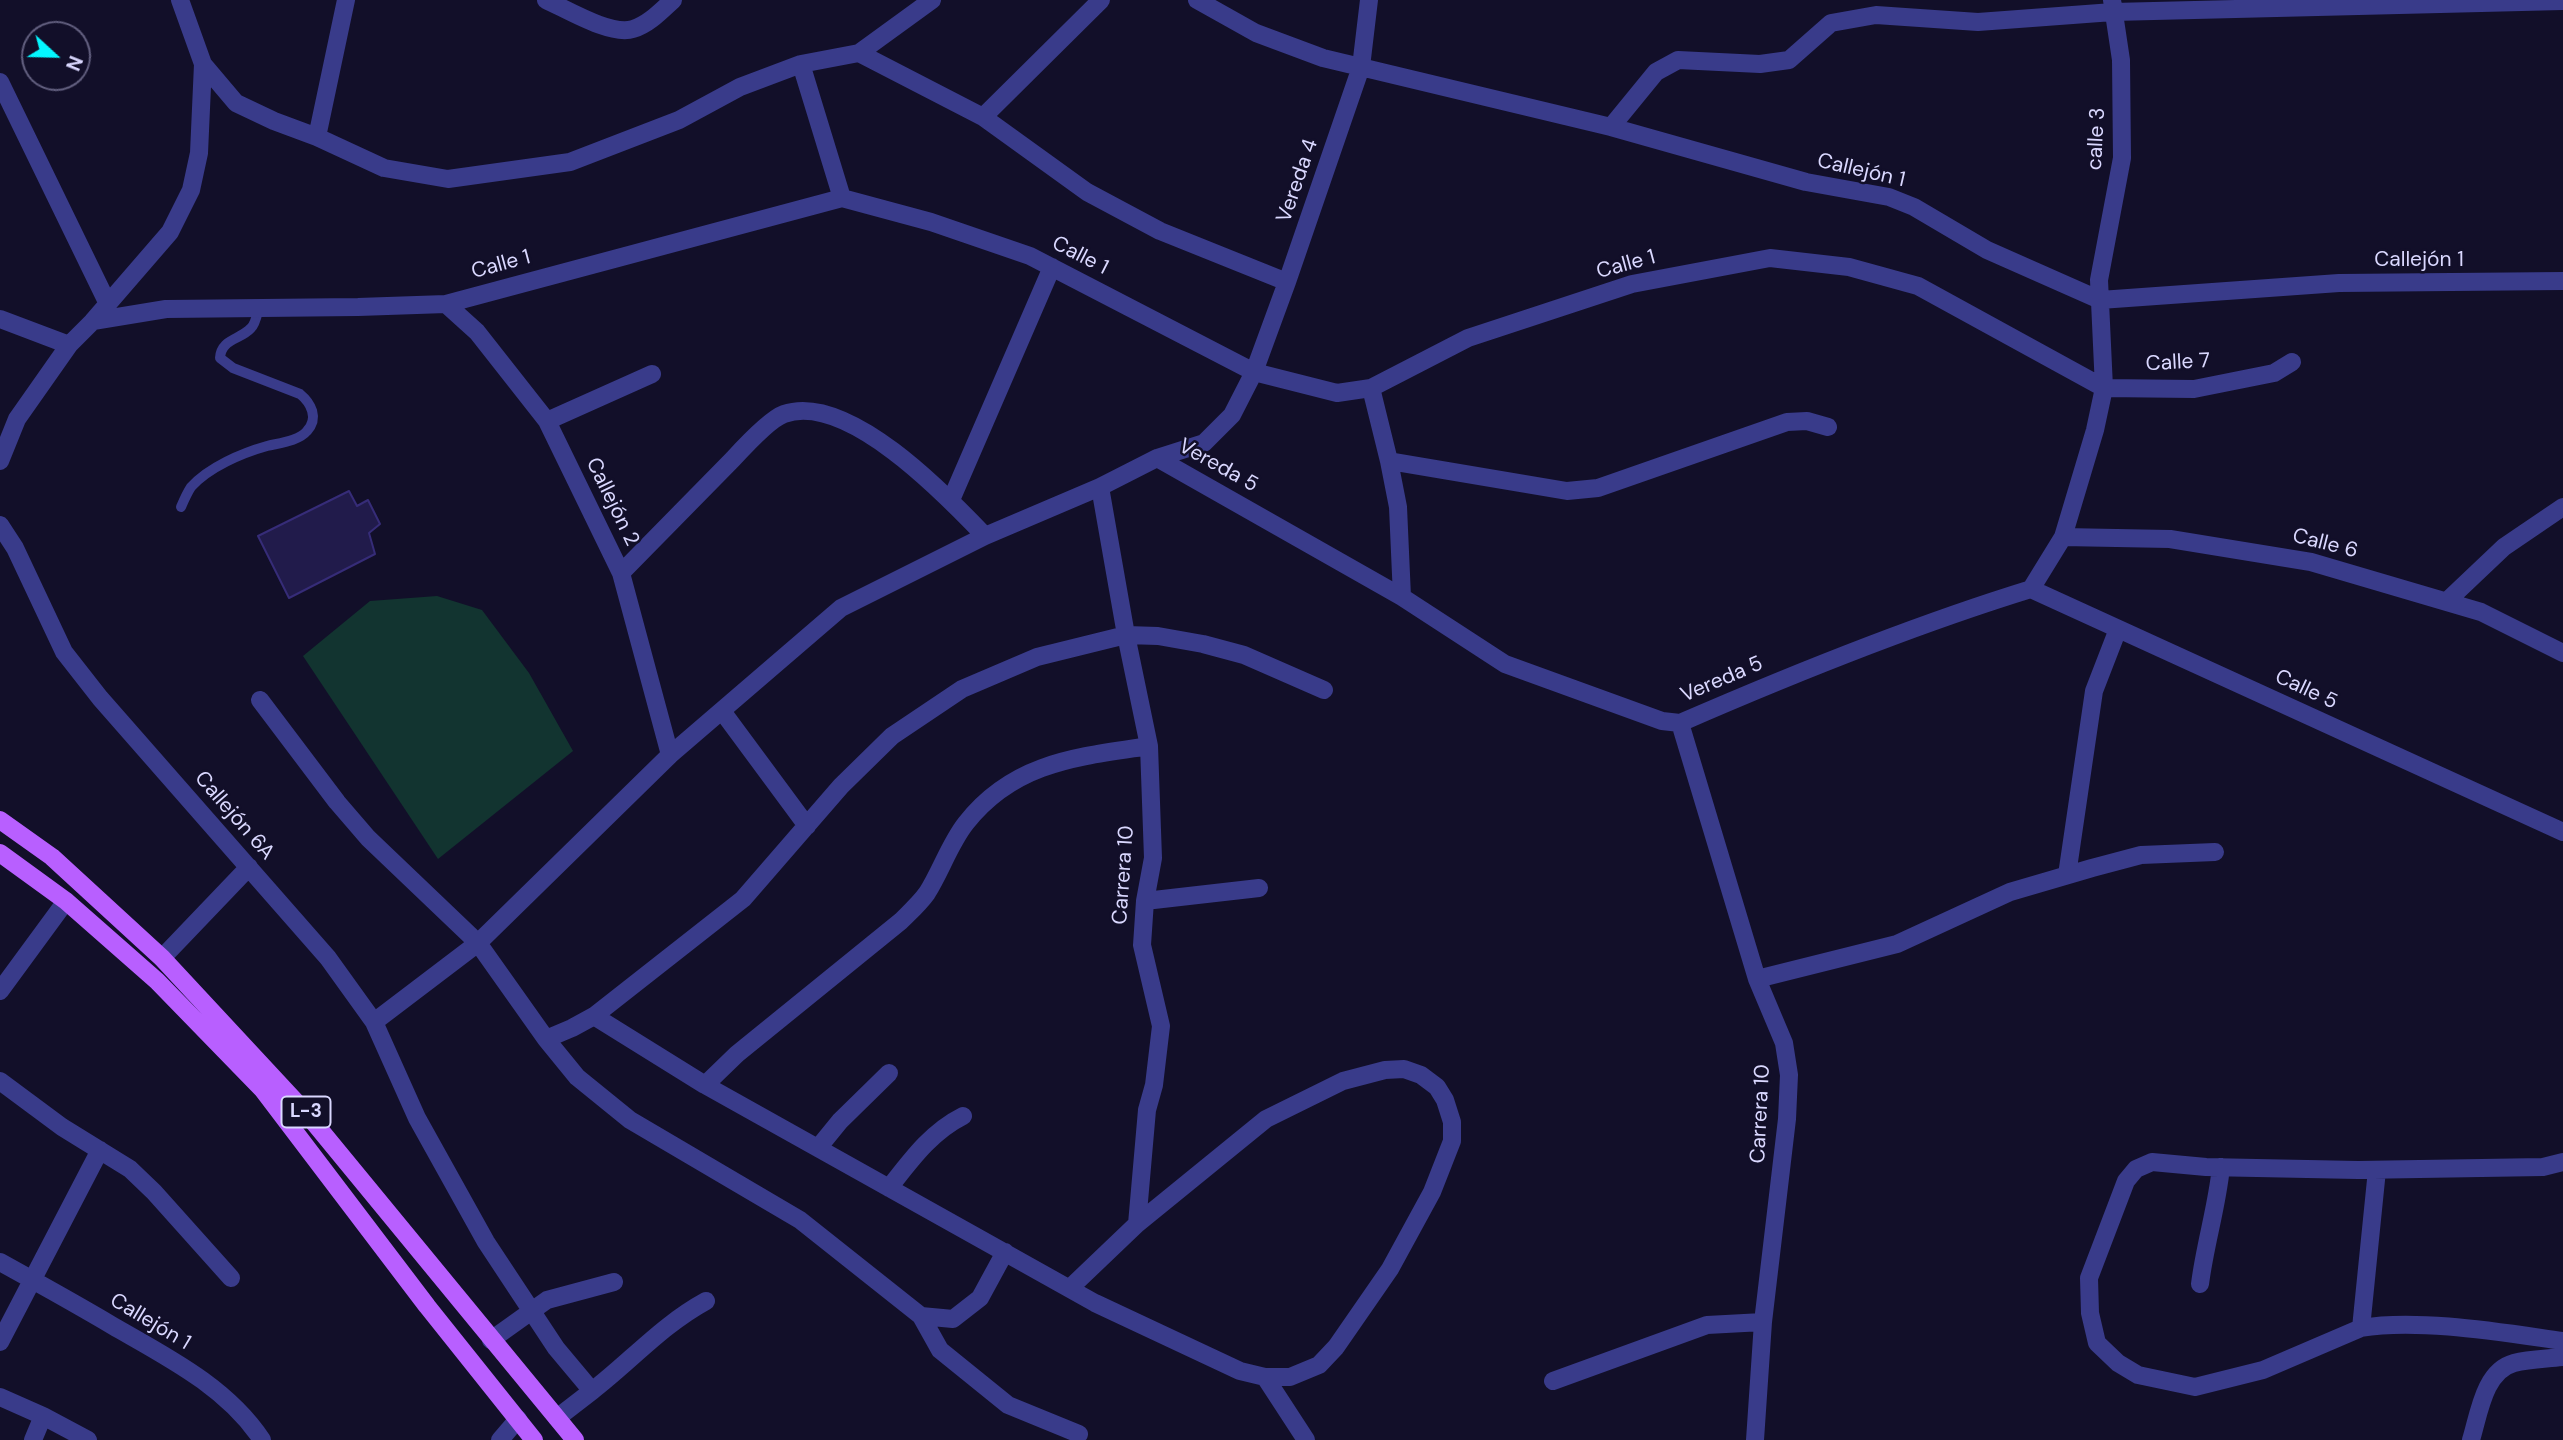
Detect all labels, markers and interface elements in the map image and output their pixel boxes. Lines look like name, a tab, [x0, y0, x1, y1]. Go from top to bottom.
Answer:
north arrow	[21, 21, 91, 91]
text: N	[60, 52, 88, 74]
street label: calle 3	[2083, 107, 2111, 171]
street label: Vereda 4	[1272, 136, 1324, 226]
street label: Callejón 1	[1815, 149, 1907, 193]
street label: Calle 1	[1048, 231, 1112, 281]
street label: Calle 1	[469, 245, 533, 285]
street label: Calle 1	[1594, 245, 1658, 285]
street label: Callejón 1	[2374, 247, 2464, 273]
street label: Calle 7	[2145, 349, 2211, 377]
street label: Vereda 5	[1174, 434, 1262, 498]
street label: Callejón 2	[580, 454, 644, 550]
street label: Calle 6	[2290, 524, 2360, 564]
street label: Vereda 5	[1677, 651, 1767, 709]
street label: Calle 5	[2271, 665, 2341, 715]
street label: Callejón 6A	[189, 766, 279, 866]
street label: Carrera 10	[1108, 825, 1140, 925]
street label: Carrera 10	[1746, 1064, 1776, 1164]
road number: L-3	[282, 1096, 330, 1128]
street label: Callejón 1	[105, 1288, 195, 1356]

